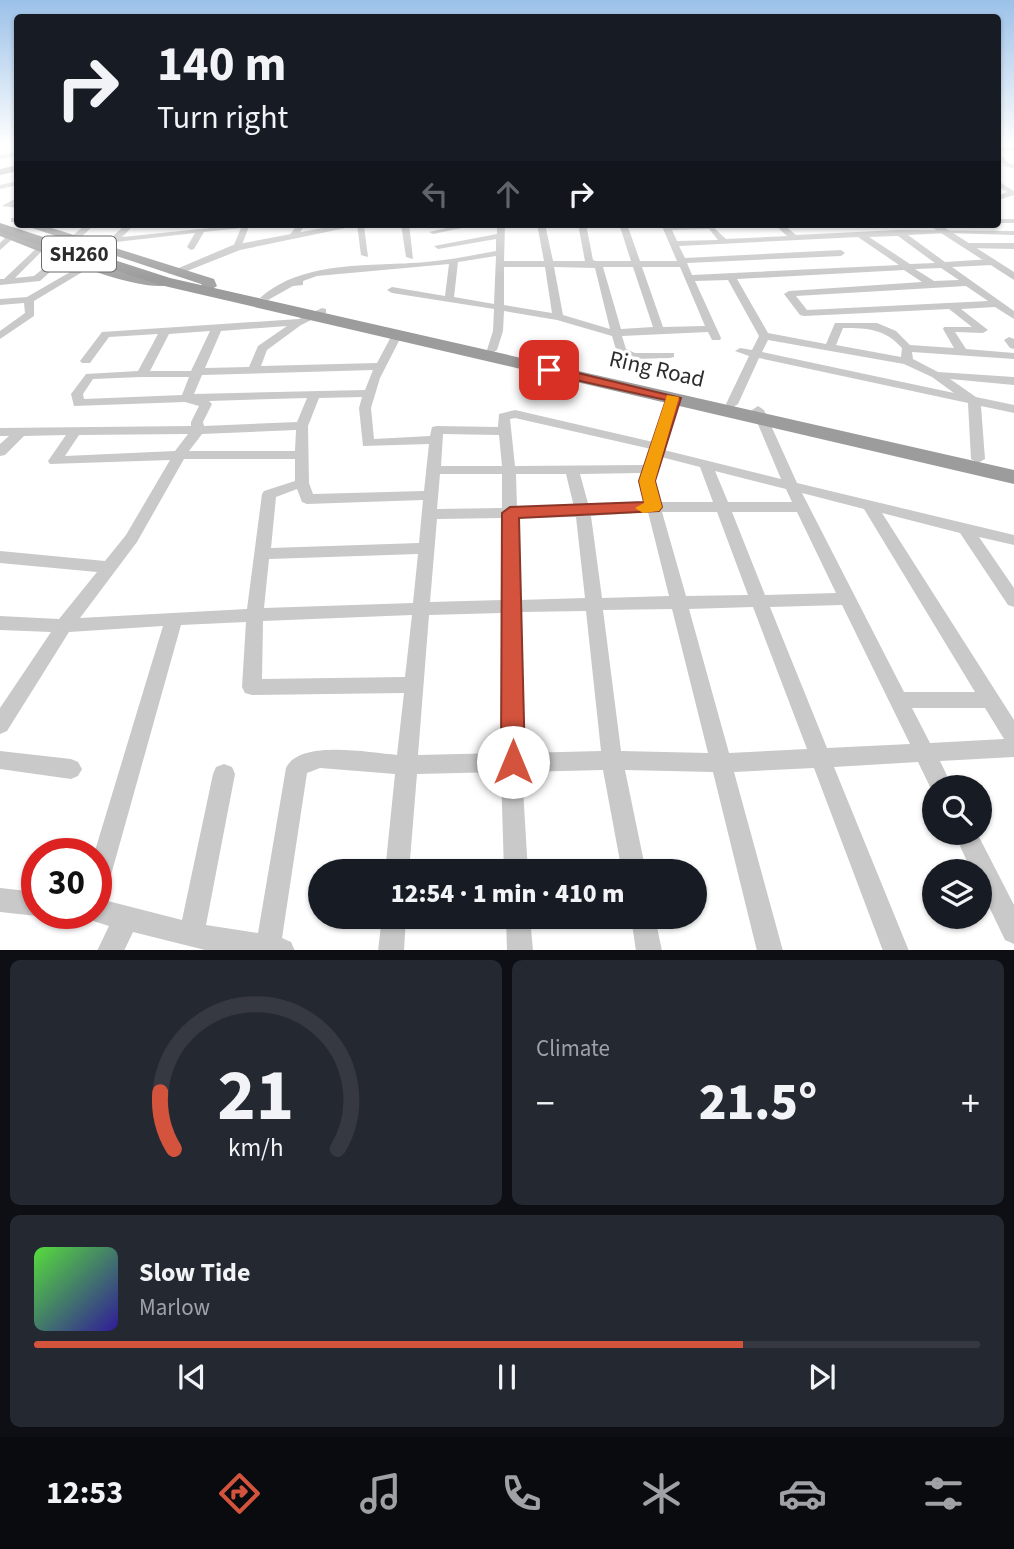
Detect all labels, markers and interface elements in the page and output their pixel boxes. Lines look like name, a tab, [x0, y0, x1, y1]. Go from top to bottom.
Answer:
text: 140 m	[157, 30, 286, 100]
icon: right	[42, 42, 133, 133]
text: Turn right	[157, 95, 288, 141]
icon: left	[416, 175, 454, 213]
icon: ahead	[489, 175, 527, 213]
icon: right	[562, 175, 600, 213]
road number: SH260	[42, 236, 116, 272]
pin	[519, 340, 579, 400]
street label: Ring Road	[606, 342, 708, 396]
icon: arrive	[530, 351, 568, 389]
position arrow	[476, 725, 550, 799]
map controls	[922, 775, 992, 929]
button: search	[922, 775, 992, 845]
speed limit sign: 30	[21, 838, 112, 929]
button: layers	[922, 859, 992, 929]
text: 12:54 · 1 min · 410 m	[391, 875, 624, 912]
text: Climate	[536, 1032, 610, 1065]
text: 21	[218, 1044, 294, 1148]
text: 21.5°	[699, 1066, 817, 1140]
text: −	[536, 1077, 555, 1131]
text: +	[961, 1077, 980, 1131]
text: km/h	[228, 1129, 284, 1165]
text: Slow Tide	[139, 1254, 250, 1291]
text: Marlow	[139, 1291, 210, 1324]
icon: previous	[173, 1358, 211, 1396]
icon: pause	[488, 1358, 526, 1396]
icon: next	[803, 1358, 841, 1396]
icon: directions	[215, 1469, 264, 1518]
icon: music	[356, 1469, 405, 1518]
icon: phone	[497, 1469, 546, 1518]
icon: climate	[637, 1469, 686, 1518]
icon: car	[778, 1469, 827, 1518]
icon: filters	[919, 1469, 968, 1518]
text: 12:53	[46, 1470, 123, 1516]

